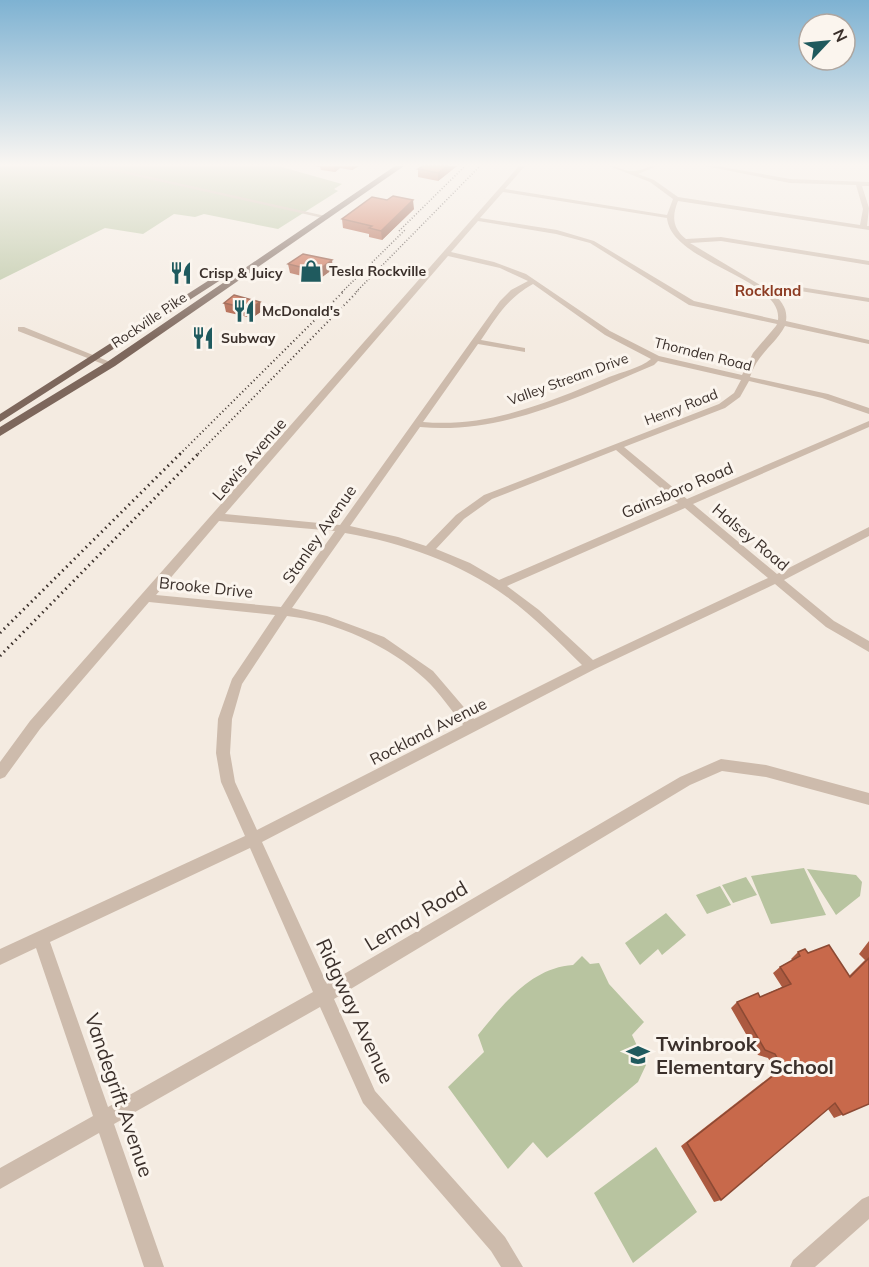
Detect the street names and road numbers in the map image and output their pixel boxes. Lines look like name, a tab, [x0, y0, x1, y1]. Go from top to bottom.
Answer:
street label: Rockville Pike	[108, 288, 190, 352]
street label: Thornden Road	[652, 333, 754, 375]
street label: Valley Stream Drive	[505, 349, 631, 409]
street label: Henry Road	[642, 385, 720, 429]
street label: Lewis Avenue	[208, 414, 290, 504]
street label: Gainsboro Road	[618, 457, 736, 523]
street label: Stanley Avenue	[278, 481, 360, 587]
street label: Halsey Road	[709, 499, 793, 575]
street label: Brooke Drive	[158, 572, 254, 602]
street label: Rockland Avenue	[366, 693, 490, 769]
street label: Lemay Road	[360, 875, 472, 956]
street label: Ridgway Avenue	[311, 934, 400, 1087]
street label: Vandegrift Avenue	[80, 1010, 159, 1180]

